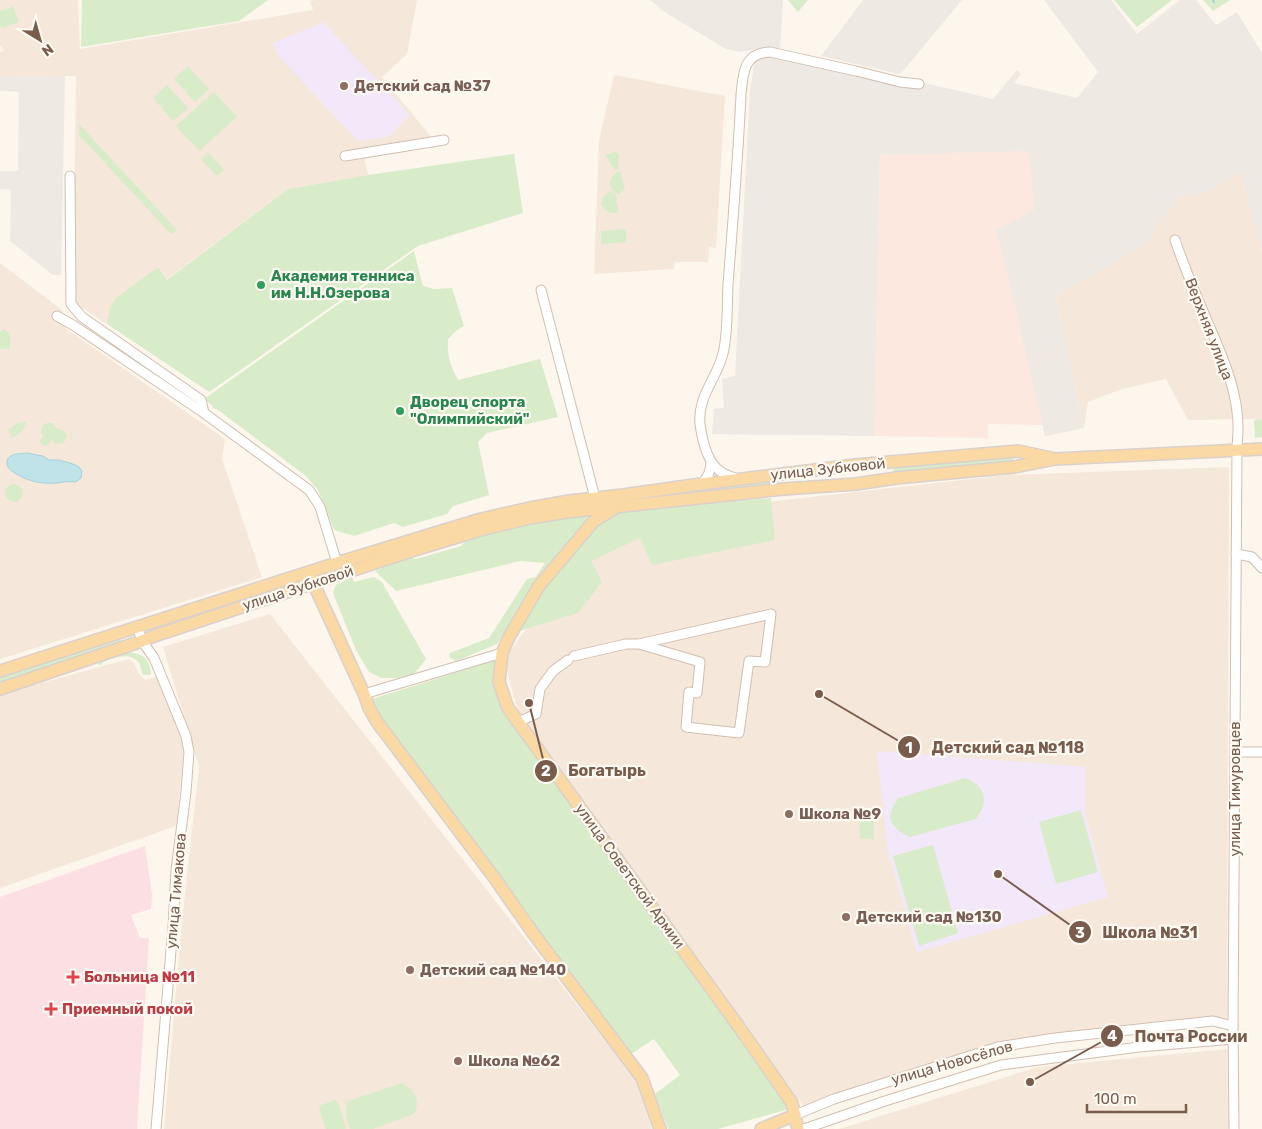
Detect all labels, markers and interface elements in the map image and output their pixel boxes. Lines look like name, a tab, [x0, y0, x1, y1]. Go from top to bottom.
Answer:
north arrow	[15, 15, 65, 65]
text: N	[38, 40, 57, 60]
place label: Детский сад №37	[354, 77, 491, 95]
marker: Детский сад №37	[338, 80, 350, 92]
place label: Академия тенниса им Н.Н.Озерова	[271, 267, 415, 302]
street label: Верхняя улица	[1181, 275, 1237, 383]
marker: Академия тенниса им Н.Н.Озерова	[255, 279, 267, 291]
place label: Дворец спорта "Олимпийский"	[410, 393, 530, 428]
marker: Дворец спорта "Олимпийский"	[394, 405, 406, 417]
street label: улица Зубковой	[770, 454, 886, 484]
street label: улица Зубковой	[240, 562, 356, 614]
street label: улица Тимуровцев	[1226, 721, 1244, 857]
callout: Детский сад №118	[897, 732, 1094, 763]
text: Детский сад №118	[932, 738, 1085, 757]
text: 1	[905, 739, 913, 757]
callout: Богатырь	[533, 755, 656, 786]
text: Богатырь	[568, 761, 646, 780]
text: 2	[541, 762, 551, 780]
street label: улица Советской Армии	[571, 800, 689, 952]
place label: Школа №9	[799, 805, 881, 823]
marker: Школа №9	[783, 808, 795, 820]
street label: улица Тимакова	[162, 832, 190, 950]
place label: Детский сад №130	[856, 908, 1002, 926]
marker: Детский сад №130	[840, 911, 852, 923]
callout: Школа №31	[1067, 917, 1208, 948]
text: Школа №31	[1102, 923, 1198, 942]
text: 3	[1075, 924, 1085, 942]
place label: Детский сад №140	[420, 961, 566, 979]
marker: Детский сад №140	[404, 964, 416, 976]
place label: Больница №11	[84, 968, 195, 986]
marker: Больница №11	[66, 970, 80, 984]
place label: Приемный покой	[62, 1000, 193, 1018]
marker: Приемный покой	[44, 1002, 58, 1016]
callout: Почта России	[1099, 1021, 1257, 1052]
text: 4	[1107, 1027, 1117, 1045]
text: Почта России	[1135, 1027, 1247, 1046]
street label: улица Новосёлов	[889, 1037, 1015, 1089]
place label: Школа №62	[468, 1052, 560, 1070]
marker: Школа №62	[452, 1055, 464, 1067]
scale bar	[1087, 1082, 1186, 1114]
text: 100 m	[1094, 1090, 1136, 1108]

